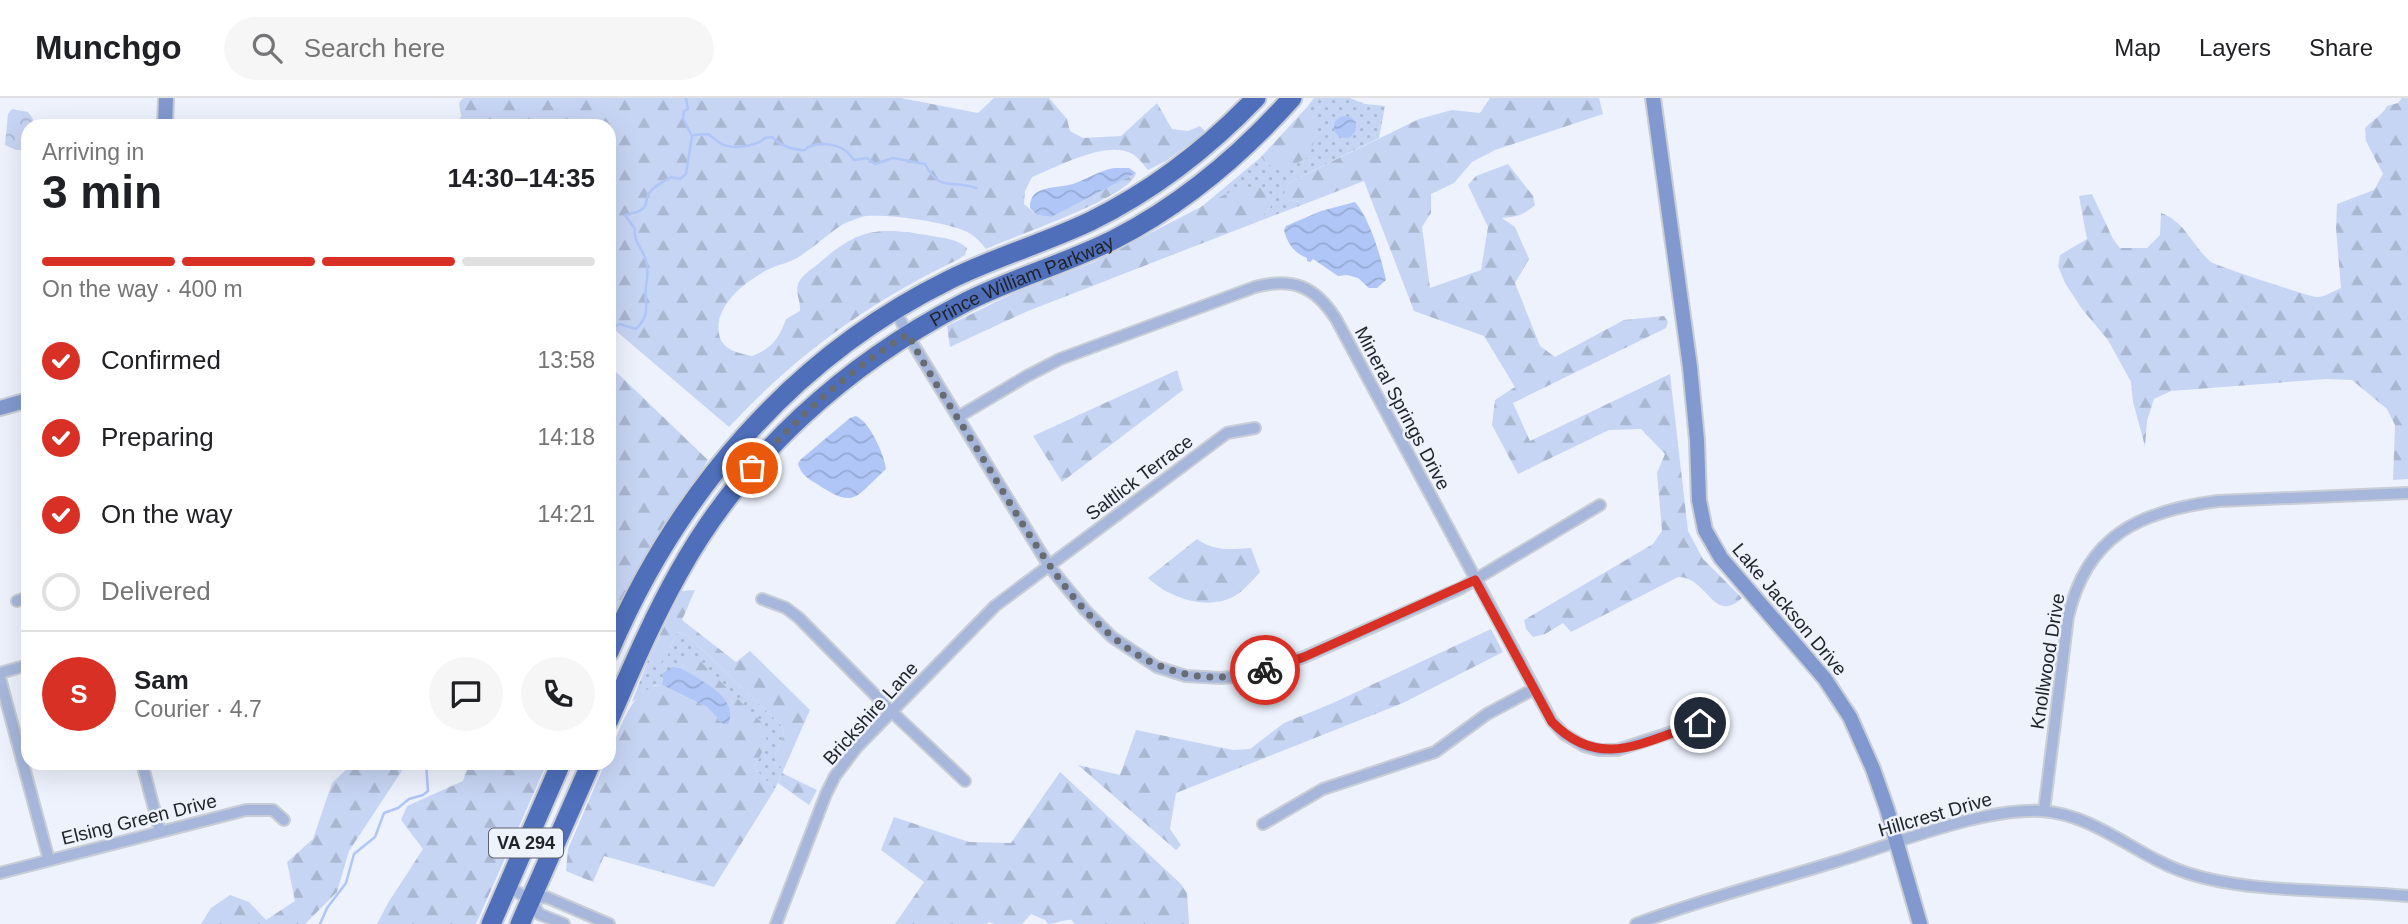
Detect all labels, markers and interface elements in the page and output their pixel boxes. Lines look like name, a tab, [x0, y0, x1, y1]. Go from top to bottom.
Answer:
search box	[224, 17, 714, 80]
text: Munchgo	[35, 29, 182, 66]
icon: search	[248, 29, 286, 67]
text: Search here	[304, 33, 445, 63]
text: Map	[2114, 34, 2161, 61]
text: Layers	[2199, 34, 2271, 61]
text: Share	[2309, 34, 2373, 61]
text: Arriving in	[42, 139, 144, 165]
text: 14:30–14:35	[448, 163, 595, 193]
text: 3 min	[42, 166, 162, 218]
street label: Prince William Parkway	[926, 231, 1118, 331]
text: On the way · 400 m	[42, 276, 243, 302]
street label: Mineral Springs Drive	[1351, 323, 1454, 493]
icon: check	[42, 342, 80, 380]
text: Confirmed	[101, 345, 221, 375]
text: 13:58	[537, 347, 595, 373]
icon: check	[42, 419, 80, 457]
text: Preparing	[101, 422, 214, 452]
text: 14:18	[537, 424, 595, 450]
street label: Saltlick Terrace	[1082, 430, 1197, 524]
pin	[722, 438, 782, 498]
icon: bag	[733, 449, 771, 487]
icon: check	[42, 496, 80, 534]
text: On the way	[101, 499, 233, 529]
text: 14:21	[537, 501, 595, 527]
street label: Lake Jackson Drive	[1728, 539, 1851, 680]
text: Delivered	[101, 576, 211, 606]
street label: Knollwood Drive	[2026, 592, 2069, 731]
courier	[1230, 635, 1300, 705]
icon: bike	[1246, 651, 1284, 689]
button: chat	[429, 657, 503, 731]
button: phone	[521, 657, 595, 731]
street label: Brickshire Lane	[819, 658, 922, 769]
text: Sam	[134, 665, 189, 695]
text: S	[70, 679, 88, 709]
pin	[1670, 693, 1730, 753]
text: Courier · 4.7	[134, 696, 262, 722]
icon: home	[1681, 704, 1719, 742]
street label: Hillcrest Drive	[1876, 788, 1994, 841]
street label: Elsing Green Drive	[59, 790, 219, 849]
road number: VA 294	[489, 828, 563, 858]

